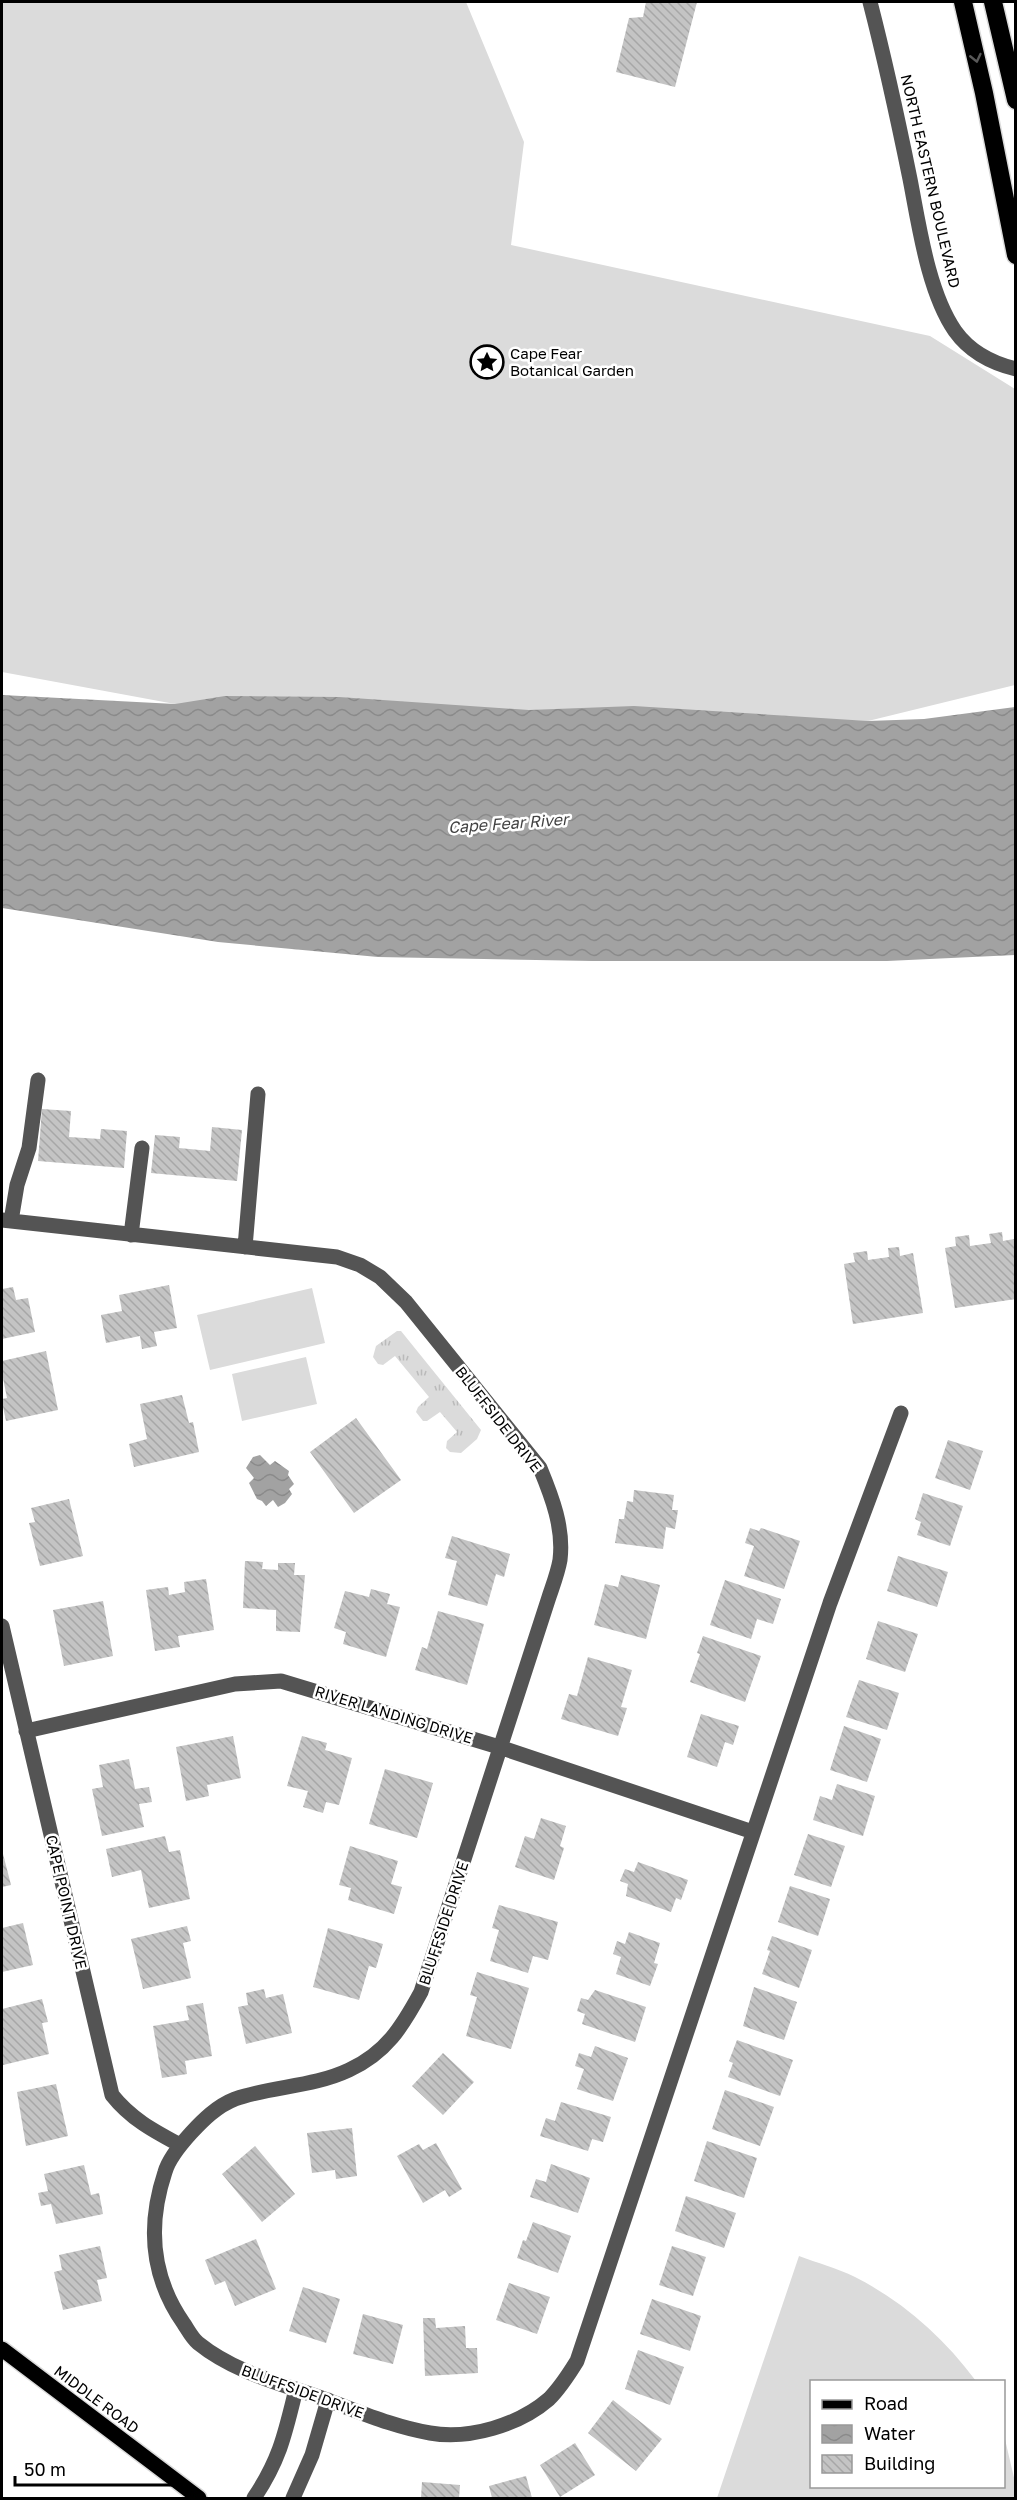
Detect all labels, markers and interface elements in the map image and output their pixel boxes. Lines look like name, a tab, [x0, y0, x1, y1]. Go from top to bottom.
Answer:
one-way arrow	[969, 53, 982, 63]
street label: NORTH EASTERN BOULEVARD	[898, 72, 964, 290]
place icon: Cape Fear Botanical Garden	[469, 344, 505, 380]
place label: Cape Fear Botanical Garden	[510, 344, 634, 379]
water label: Cape Fear River	[447, 809, 571, 837]
street label: BLUFFSIDE DRIVE	[452, 1363, 546, 1475]
street label: RIVER LANDING DRIVE	[313, 1681, 475, 1747]
street label: CAPE POINT DRIVE	[43, 1833, 91, 1971]
street label: BLUFFSIDE DRIVE	[414, 1859, 472, 1987]
street label: BLUFFSIDE DRIVE	[239, 2360, 367, 2422]
street label: MIDDLE ROAD	[51, 2361, 143, 2437]
legend	[810, 2380, 1005, 2488]
text: Road	[864, 2392, 908, 2414]
text: Water	[864, 2422, 915, 2444]
scale bar	[15, 2449, 176, 2487]
text: Building	[864, 2452, 935, 2474]
text: 50 m	[24, 2458, 66, 2480]

